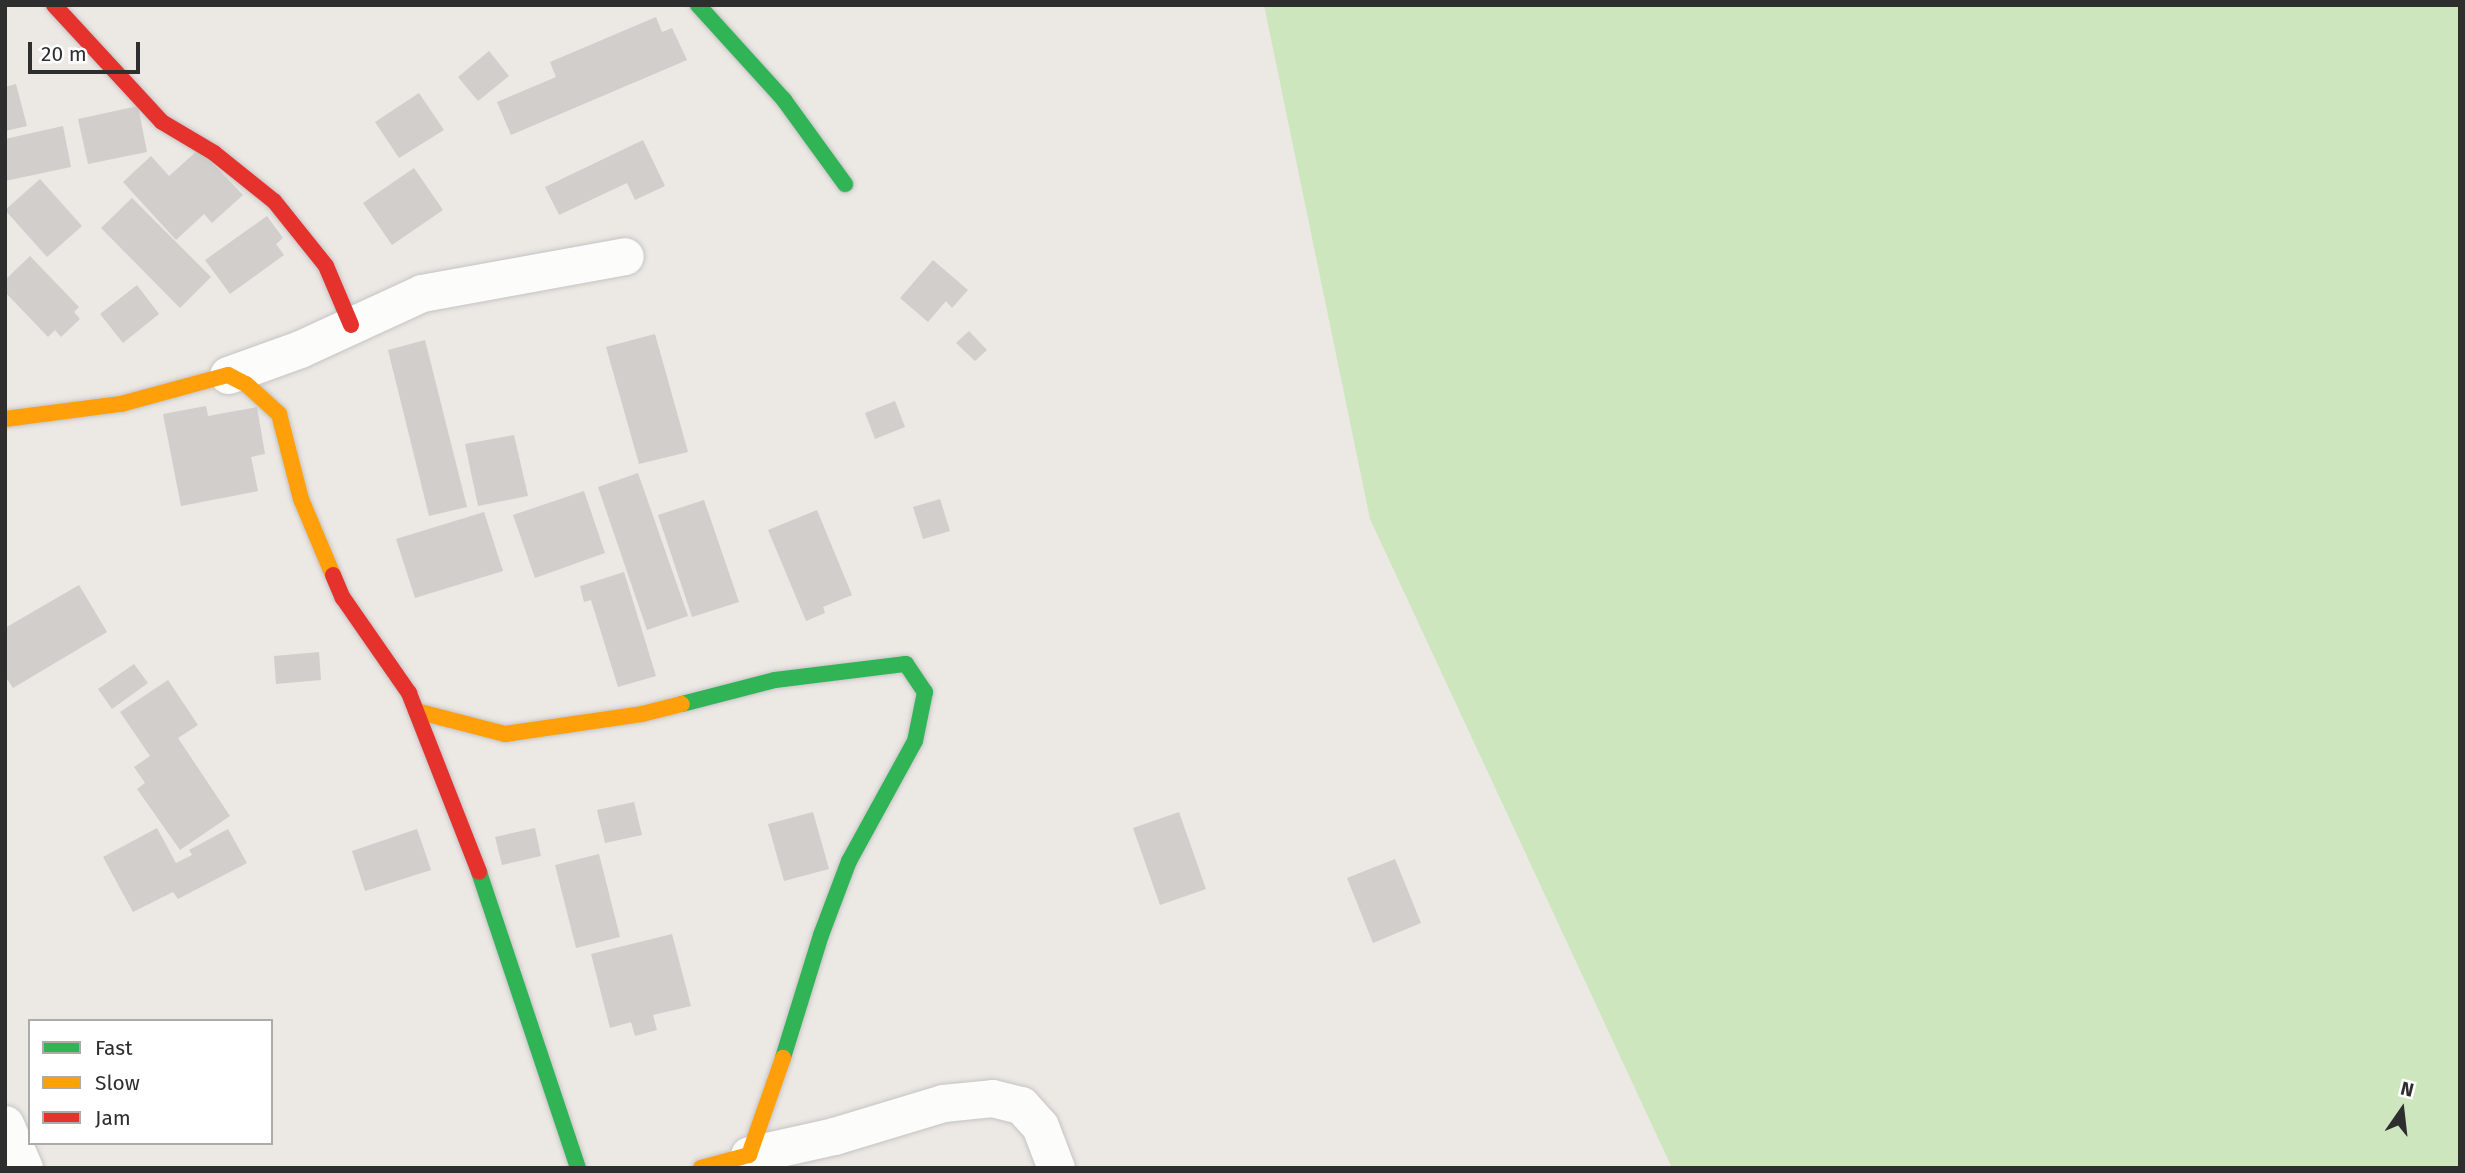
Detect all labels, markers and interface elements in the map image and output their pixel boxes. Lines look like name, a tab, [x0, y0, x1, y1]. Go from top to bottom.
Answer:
scale bar	[32, 28, 144, 72]
text: 20 m	[41, 41, 87, 67]
legend	[28, 1019, 273, 1145]
text: Fast	[95, 1035, 133, 1061]
text: Slow	[95, 1070, 140, 1096]
north arrow	[2367, 1075, 2437, 1145]
text: N	[2398, 1076, 2416, 1102]
text: Jam	[95, 1105, 131, 1131]

